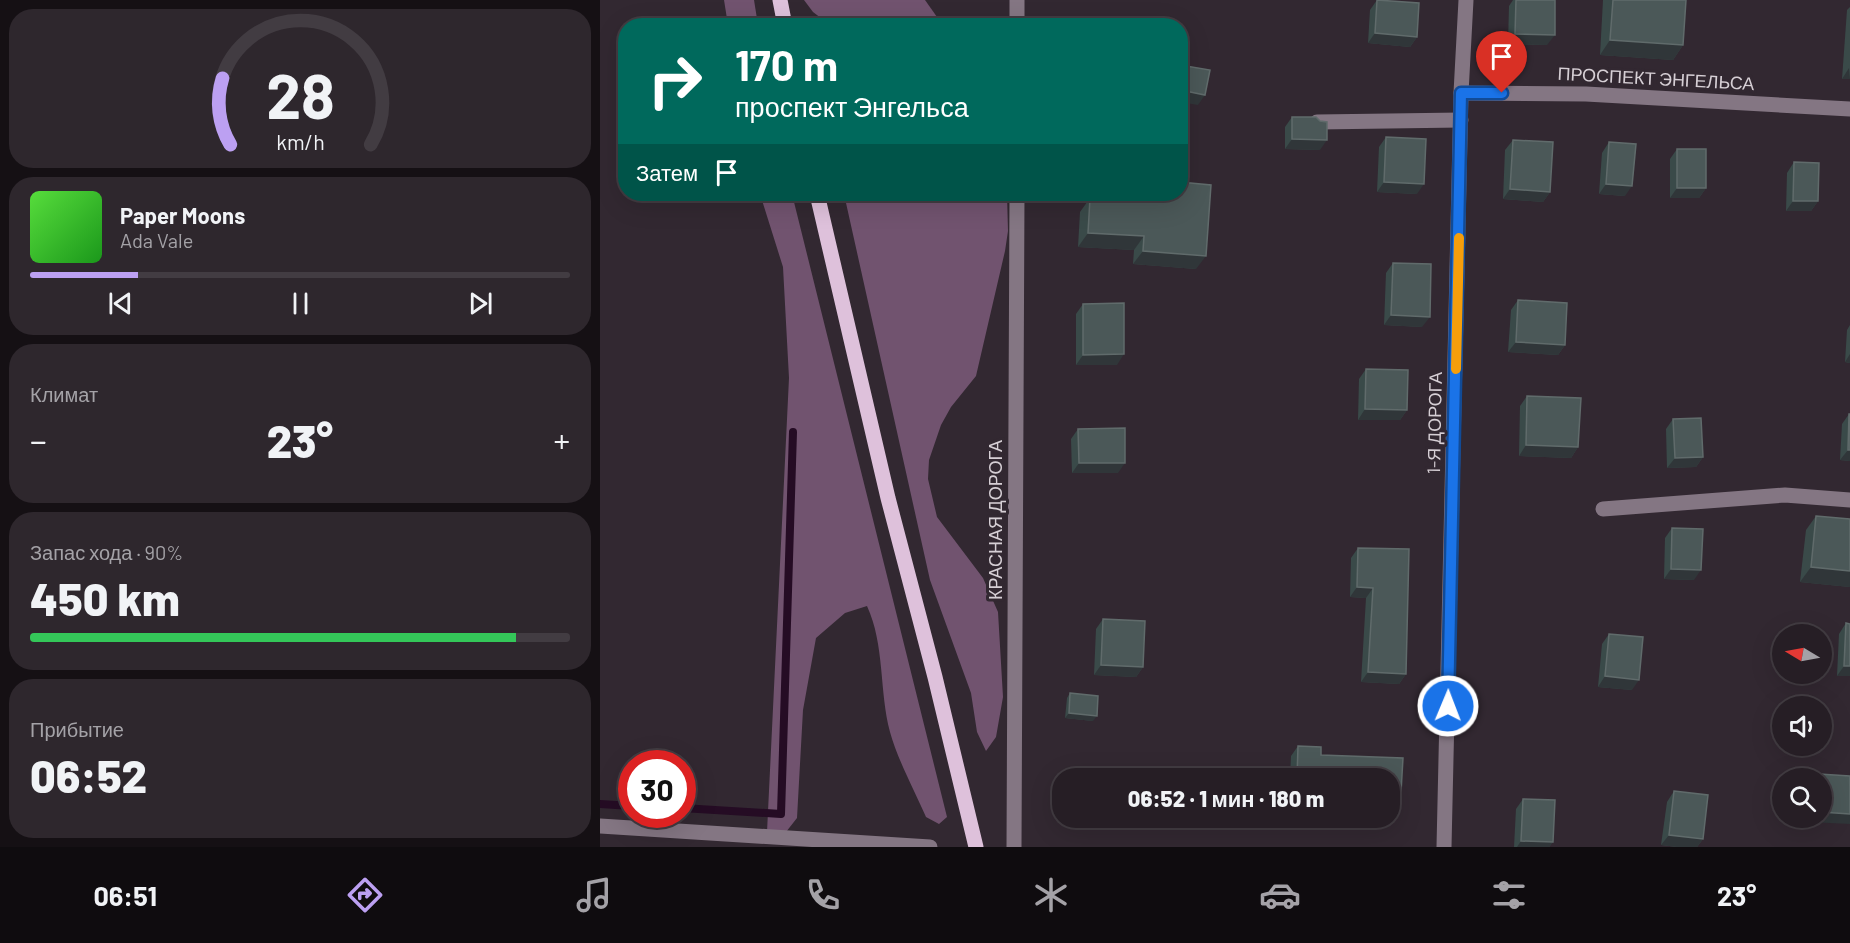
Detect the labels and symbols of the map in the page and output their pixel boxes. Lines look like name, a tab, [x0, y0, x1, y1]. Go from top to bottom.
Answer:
pin	[1476, 31, 1527, 93]
street label: ПРОСПЕКТ ЭНГЕЛЬСА	[1557, 62, 1755, 94]
street label: 1-Я ДОРОГА	[1422, 372, 1446, 474]
street label: КРАСНАЯ ДОРОГА	[984, 440, 1006, 600]
north arrow	[1772, 624, 1832, 684]
position arrow	[1416, 674, 1480, 738]
speed limit sign: 30	[618, 750, 696, 828]

